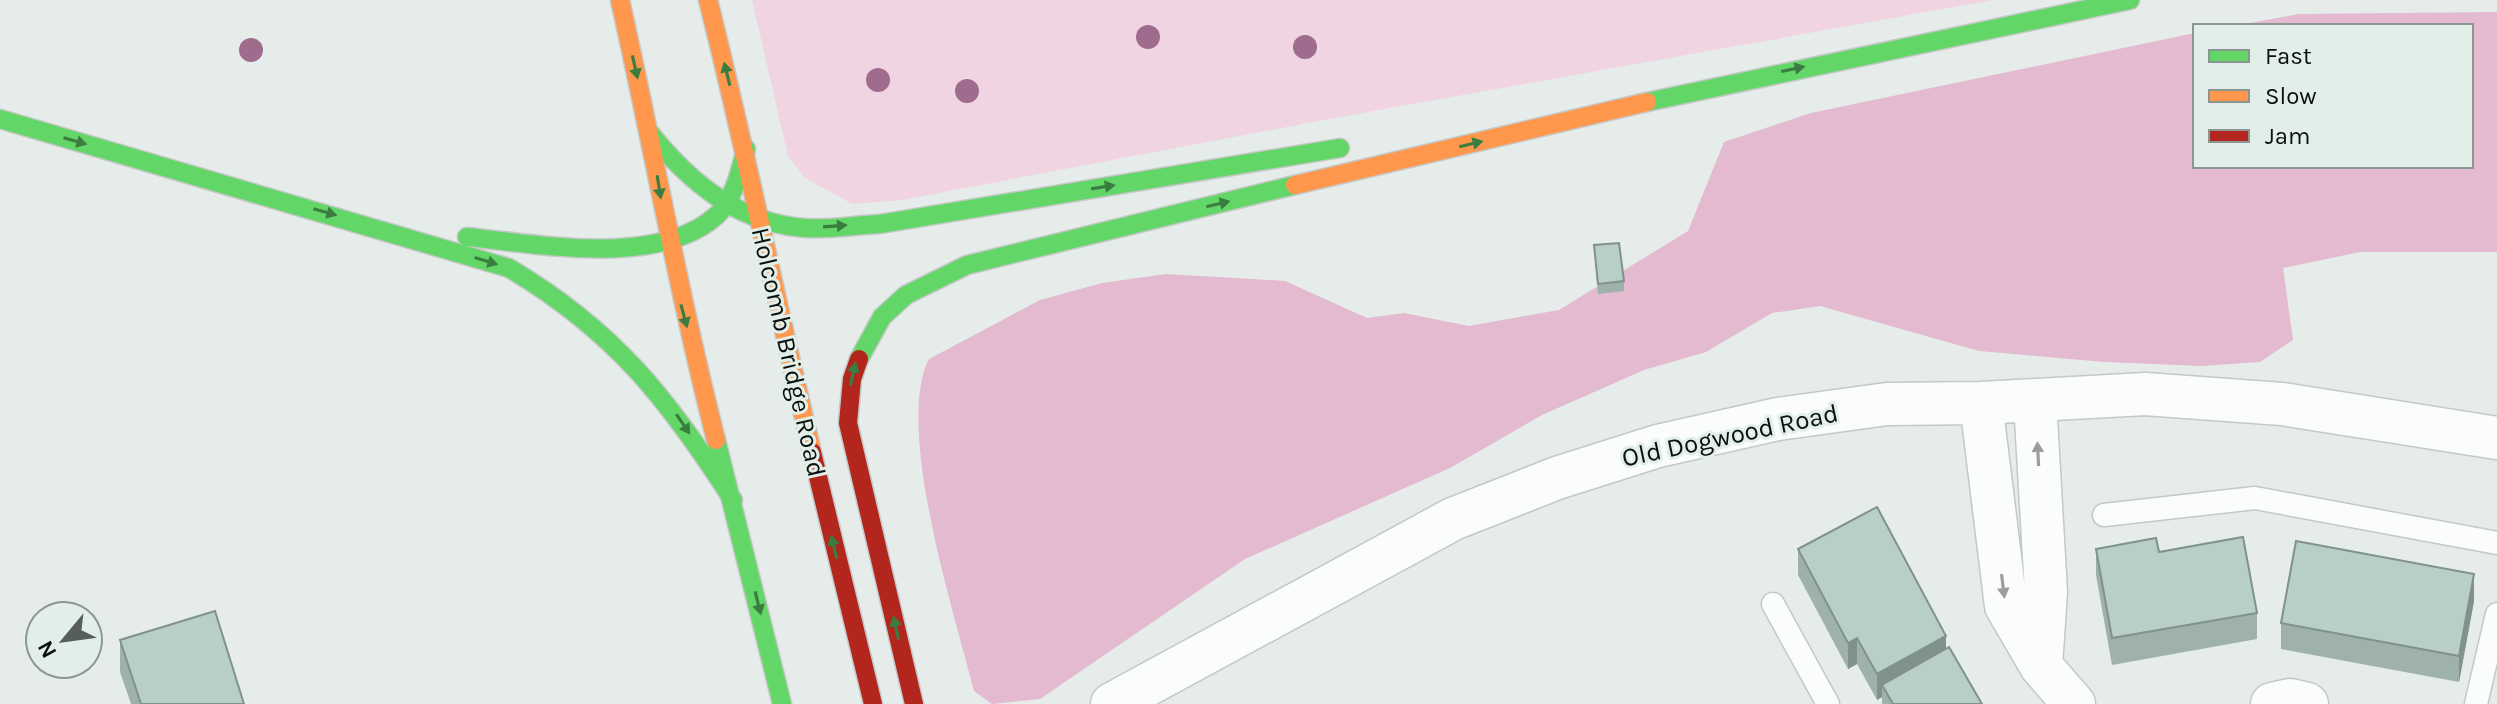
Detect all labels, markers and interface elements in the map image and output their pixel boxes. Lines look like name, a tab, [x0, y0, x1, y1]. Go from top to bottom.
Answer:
legend	[2193, 24, 2473, 168]
text: Fast	[2265, 42, 2312, 70]
one-way arrow	[629, 54, 642, 79]
one-way arrow	[720, 62, 732, 87]
one-way arrow	[1781, 63, 1806, 75]
text: Slow	[2265, 82, 2317, 110]
text: Jam	[2265, 122, 2310, 150]
one-way arrow	[63, 135, 88, 147]
one-way arrow	[1459, 137, 1484, 150]
one-way arrow	[653, 175, 665, 200]
one-way arrow	[1091, 180, 1116, 192]
one-way arrow	[1206, 197, 1231, 210]
one-way arrow	[312, 207, 337, 219]
one-way arrow	[823, 219, 848, 232]
street label: Holcomb Bridge Road	[745, 224, 832, 480]
one-way arrow	[475, 255, 499, 268]
one-way arrow	[679, 304, 691, 329]
one-way arrow	[847, 361, 859, 386]
street label: Old Dogwood Road	[1619, 397, 1841, 474]
one-way arrow	[675, 413, 690, 434]
one-way arrow	[2031, 441, 2044, 466]
one-way arrow	[828, 534, 840, 559]
one-way arrow	[1997, 574, 2010, 599]
one-way arrow	[752, 590, 764, 615]
north arrow	[24, 600, 104, 680]
one-way arrow	[889, 615, 902, 640]
text: N	[32, 636, 63, 662]

